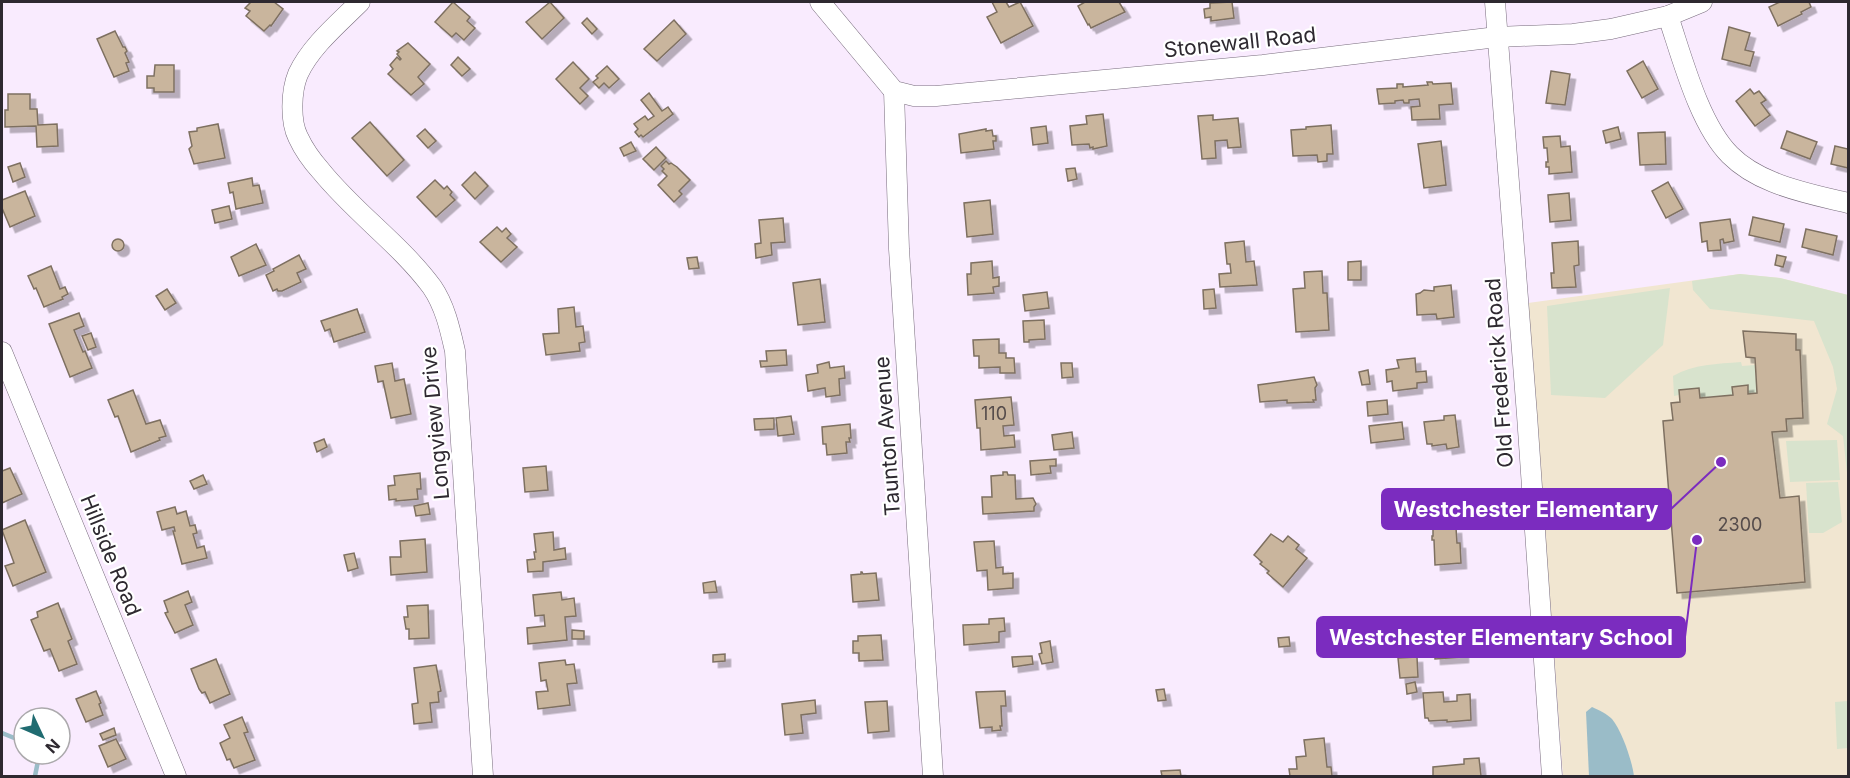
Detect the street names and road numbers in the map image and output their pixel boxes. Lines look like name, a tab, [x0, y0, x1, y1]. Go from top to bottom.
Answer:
street label: Stonewall Road	[1163, 22, 1317, 62]
street label: Old Frederick Road	[1480, 277, 1518, 469]
street label: Longview Drive	[416, 345, 454, 501]
street label: Taunton Avenue	[869, 355, 905, 517]
street label: Hillside Road	[75, 491, 147, 619]

